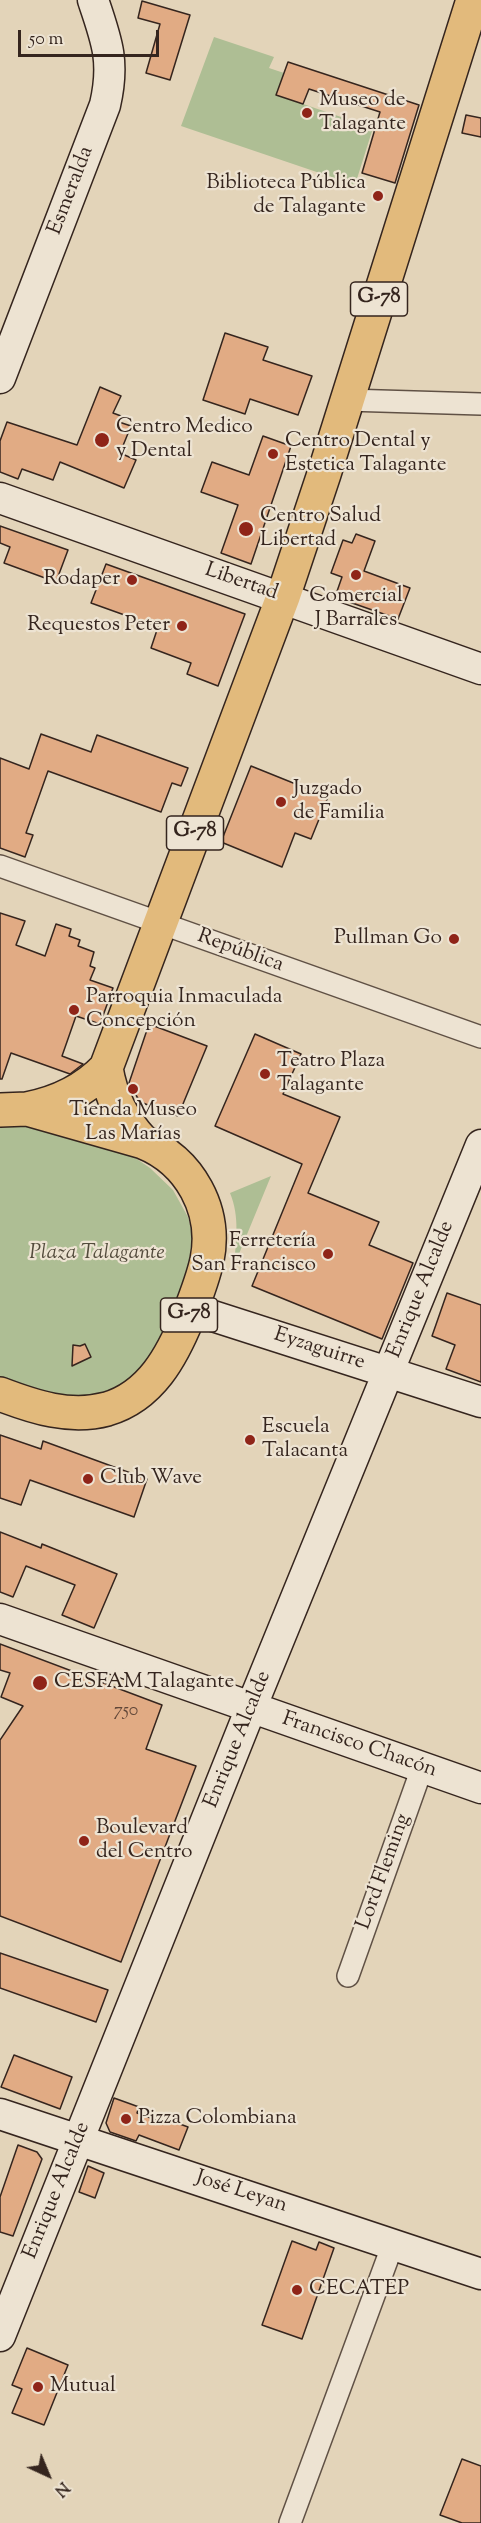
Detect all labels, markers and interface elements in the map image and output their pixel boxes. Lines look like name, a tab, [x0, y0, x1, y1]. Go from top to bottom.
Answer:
scale bar	[21, 18, 162, 56]
text: 50 m	[29, 27, 63, 53]
place label: Museo de Talagante	[319, 88, 406, 138]
marker: Museo de Talagante	[300, 106, 314, 120]
street label: Esmeralda	[44, 143, 100, 239]
place label: Biblioteca Pública de Talagante	[206, 171, 366, 221]
marker: Biblioteca Pública de Talagante	[371, 189, 385, 203]
road number: G-78	[350, 282, 407, 316]
place label: Centro Medico y Dental	[116, 415, 253, 465]
place label: Centro Dental y Estetica Talagante	[285, 429, 446, 479]
marker: Centro Medico y Dental	[93, 431, 111, 449]
marker: Centro Dental y Estetica Talagante	[266, 447, 280, 461]
place label: Centro Salud Libertad	[260, 504, 381, 554]
marker: Centro Salud Libertad	[237, 520, 255, 538]
street label: Libertad	[201, 559, 281, 607]
place label: Rodaper	[43, 567, 120, 593]
marker: Comercial J Barrales	[349, 568, 363, 582]
marker: Rodaper	[125, 573, 139, 587]
place label: Comercial J Barrales	[309, 584, 403, 634]
place label: Requestos Peter	[27, 613, 170, 639]
marker: Requestos Peter	[175, 619, 189, 633]
place label: Juzgado de Familia	[293, 777, 385, 827]
marker: Juzgado de Familia	[274, 795, 288, 809]
road number: G-78	[166, 816, 224, 850]
street label: República	[193, 925, 287, 979]
place label: Pullman Go	[334, 926, 442, 952]
marker: Pullman Go	[447, 932, 461, 946]
place label: Parroquia Inmaculada Concepción	[86, 985, 282, 1035]
marker: Parroquia Inmaculada Concepción	[67, 1003, 81, 1017]
place label: Teatro Plaza Talagante	[277, 1049, 385, 1099]
marker: Teatro Plaza Talagante	[258, 1067, 272, 1081]
marker: Tienda Museo Las Marías	[126, 1082, 140, 1096]
place label: Tienda Museo Las Marías	[69, 1098, 197, 1148]
street label: Enrique Alcalde	[383, 1218, 461, 1362]
place label: Ferretería San Francisco	[191, 1229, 316, 1279]
park label: Plaza Talagante	[29, 1241, 165, 1267]
marker: Ferretería San Francisco	[321, 1247, 335, 1261]
road number: G-78	[160, 1298, 218, 1332]
street label: Eyzaguirre	[270, 1323, 368, 1377]
place label: Escuela Talacanta	[262, 1415, 348, 1465]
marker: Escuela Talacanta	[243, 1433, 257, 1447]
place label: Club Wave	[100, 1466, 202, 1492]
marker: Club Wave	[81, 1472, 95, 1486]
street label: Enrique Alcalde	[200, 1668, 278, 1812]
place label: CESFAM Talagante	[54, 1670, 234, 1696]
marker: CESFAM Talagante	[31, 1674, 49, 1692]
house number: 750	[114, 1701, 138, 1723]
street label: Francisco Chacón	[278, 1708, 440, 1784]
street label: Lord Fleming	[352, 1811, 418, 1933]
place label: Boulevard del Centro	[96, 1816, 193, 1866]
marker: Boulevard del Centro	[77, 1834, 91, 1848]
place label: Pizza Colombiana	[138, 2106, 297, 2132]
marker: Pizza Colombiana	[119, 2112, 133, 2126]
street label: Enrique Alcalde	[19, 2119, 97, 2263]
street label: José Leyan	[192, 2166, 290, 2220]
place label: CECATEP	[309, 2277, 409, 2303]
marker: CECATEP	[290, 2283, 304, 2297]
place label: Mutual	[50, 2374, 116, 2400]
marker: Mutual	[31, 2380, 45, 2394]
north arrow	[18, 2445, 78, 2505]
text: N	[48, 2476, 73, 2501]

